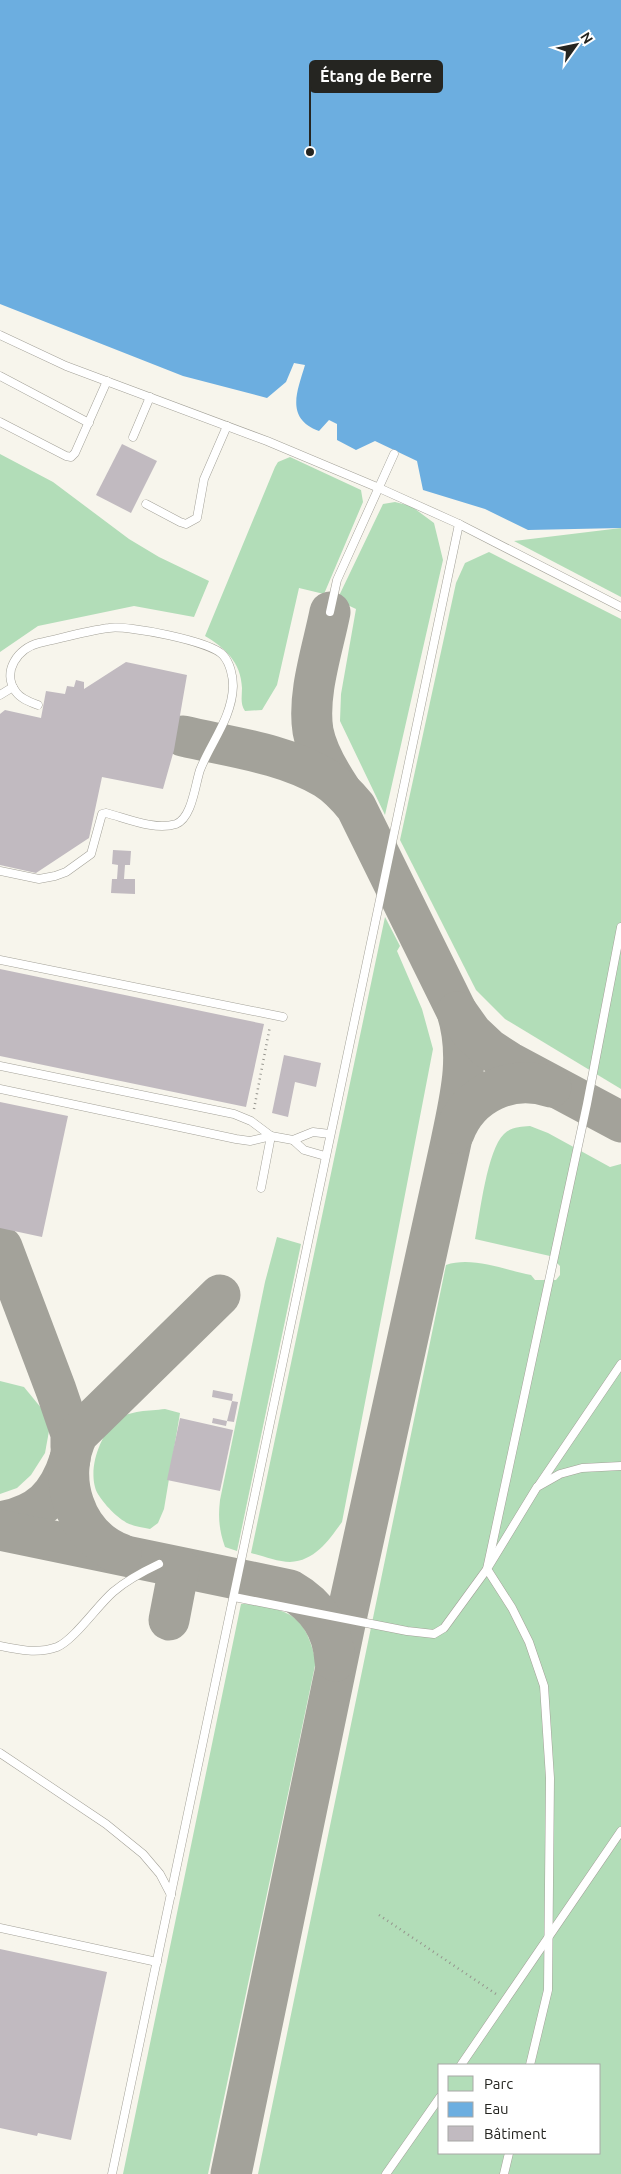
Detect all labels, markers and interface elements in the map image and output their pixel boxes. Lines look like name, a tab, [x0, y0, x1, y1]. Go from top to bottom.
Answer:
north arrow	[551, 20, 601, 70]
text: N	[577, 29, 596, 47]
callout: Étang de Berre	[310, 61, 442, 92]
text: Étang de Berre	[320, 65, 432, 85]
legend	[438, 2064, 601, 2154]
text: Parc	[484, 2075, 513, 2092]
text: Eau	[484, 2100, 509, 2117]
text: Bâtiment	[484, 2125, 547, 2142]

